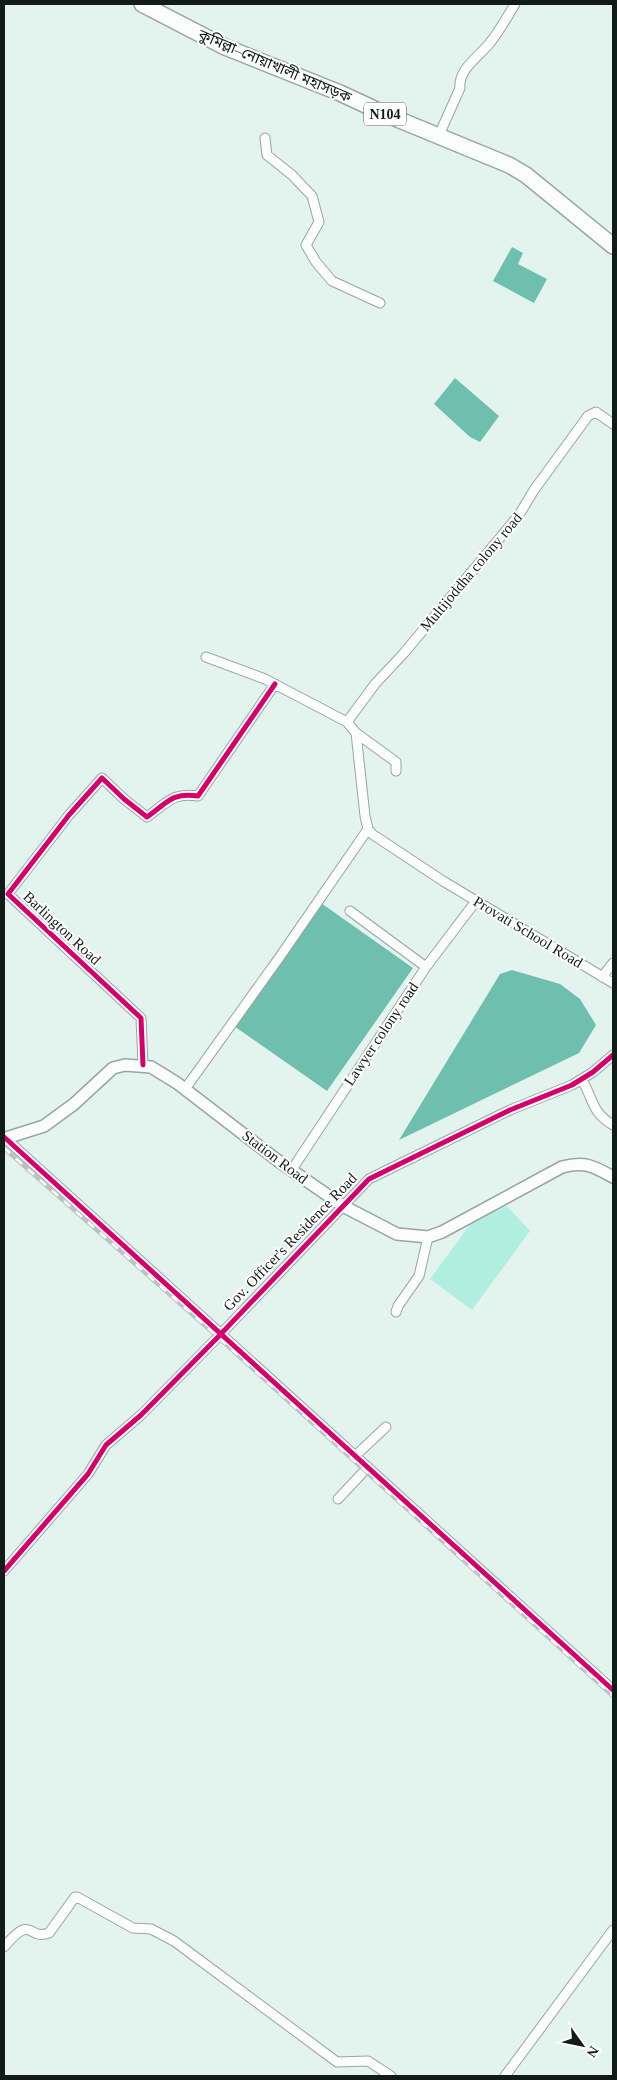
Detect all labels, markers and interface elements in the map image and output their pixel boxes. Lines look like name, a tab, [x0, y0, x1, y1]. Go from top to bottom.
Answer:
street label: কুমিল্লা–নোয়াখালী মহাসড়ক	[195, 26, 355, 107]
road number: N104	[364, 102, 406, 126]
street label: Multijoddha colony road	[417, 509, 525, 634]
street label: Barlington Road	[20, 888, 104, 968]
street label: Provati School Road	[471, 893, 586, 971]
street label: Lawyer colony road	[341, 979, 422, 1089]
street label: Station Road	[239, 1127, 311, 1187]
street label: Gov. Officer's Residence Road	[220, 1170, 360, 1314]
north arrow	[557, 2020, 607, 2070]
text: N	[583, 2043, 602, 2060]

